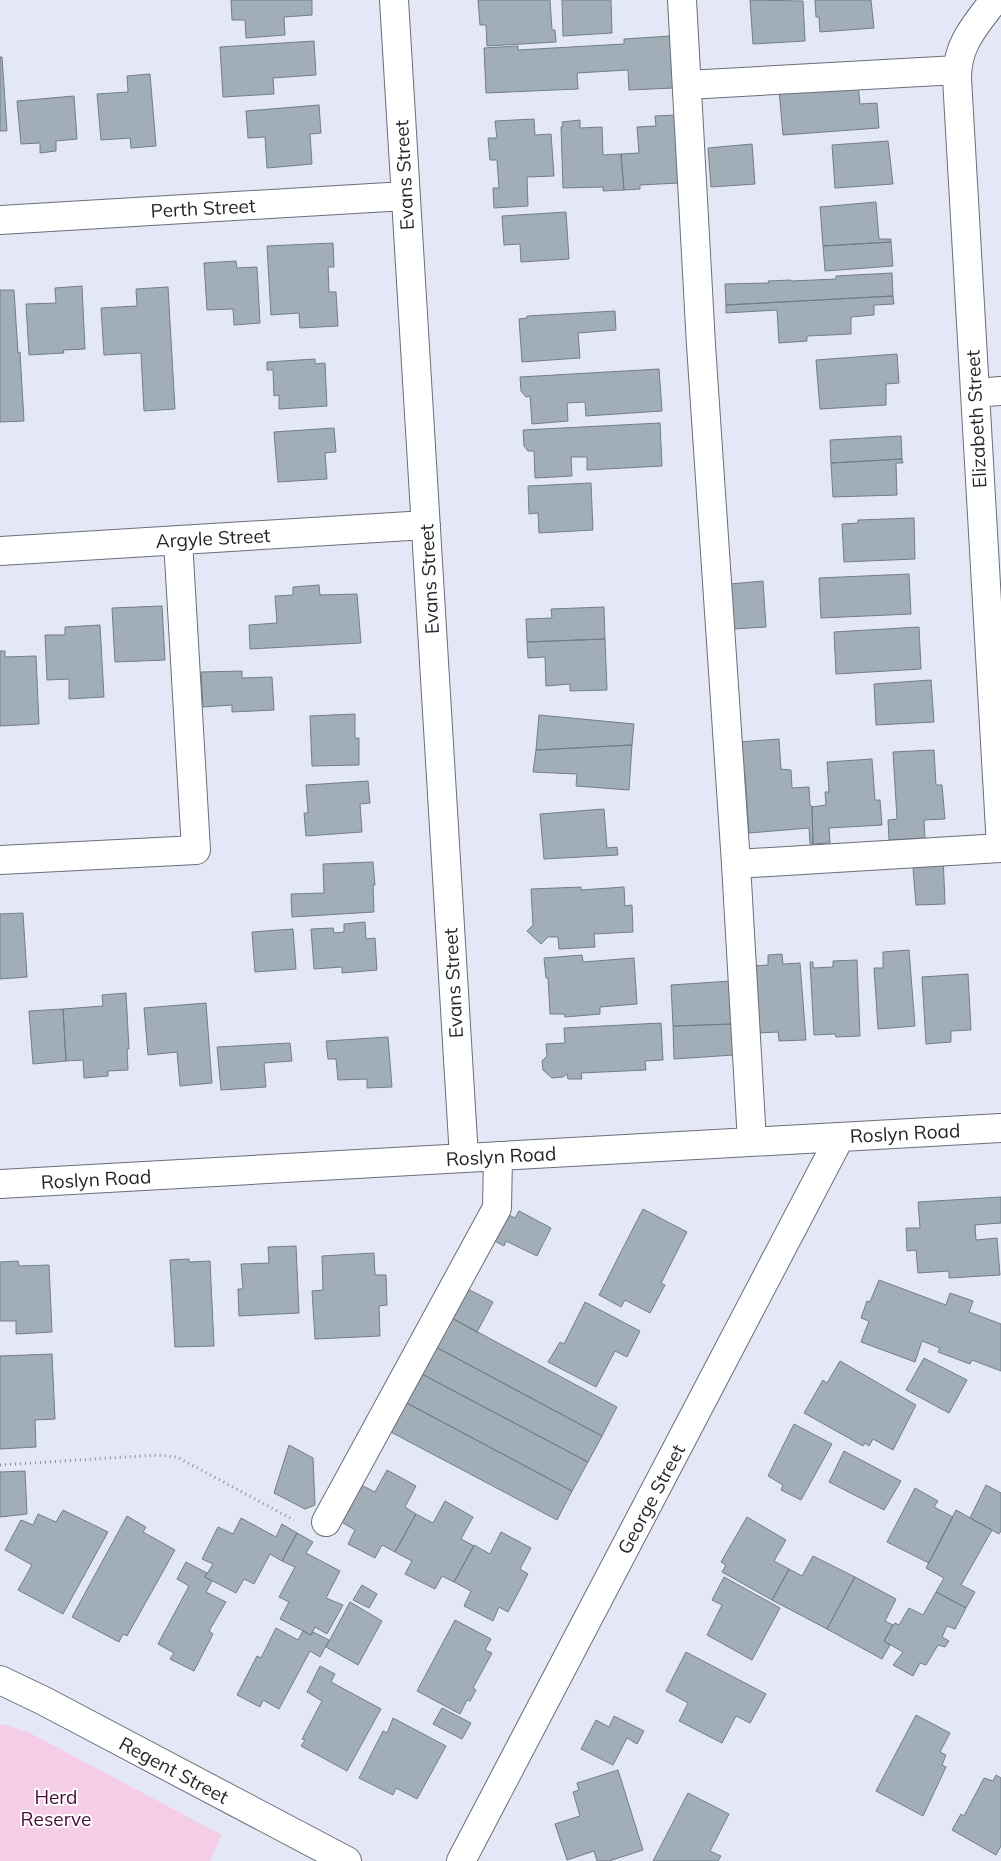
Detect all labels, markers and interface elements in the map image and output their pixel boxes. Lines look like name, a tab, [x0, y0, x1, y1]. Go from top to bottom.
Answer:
street label: Evans Street	[389, 119, 419, 231]
street label: Perth Street	[150, 193, 256, 223]
street label: Elizabeth Street	[960, 349, 992, 489]
street label: Argyle Street	[155, 523, 271, 553]
street label: Evans Street	[414, 523, 444, 635]
street label: Evans Street	[438, 927, 468, 1039]
street label: Roslyn Road	[849, 1118, 961, 1148]
street label: Roslyn Road	[445, 1141, 557, 1171]
street label: Roslyn Road	[40, 1164, 152, 1194]
street label: George Street	[612, 1440, 690, 1558]
street label: Regent Street	[115, 1731, 233, 1809]
park label: Herd Reserve	[21, 1785, 91, 1831]

